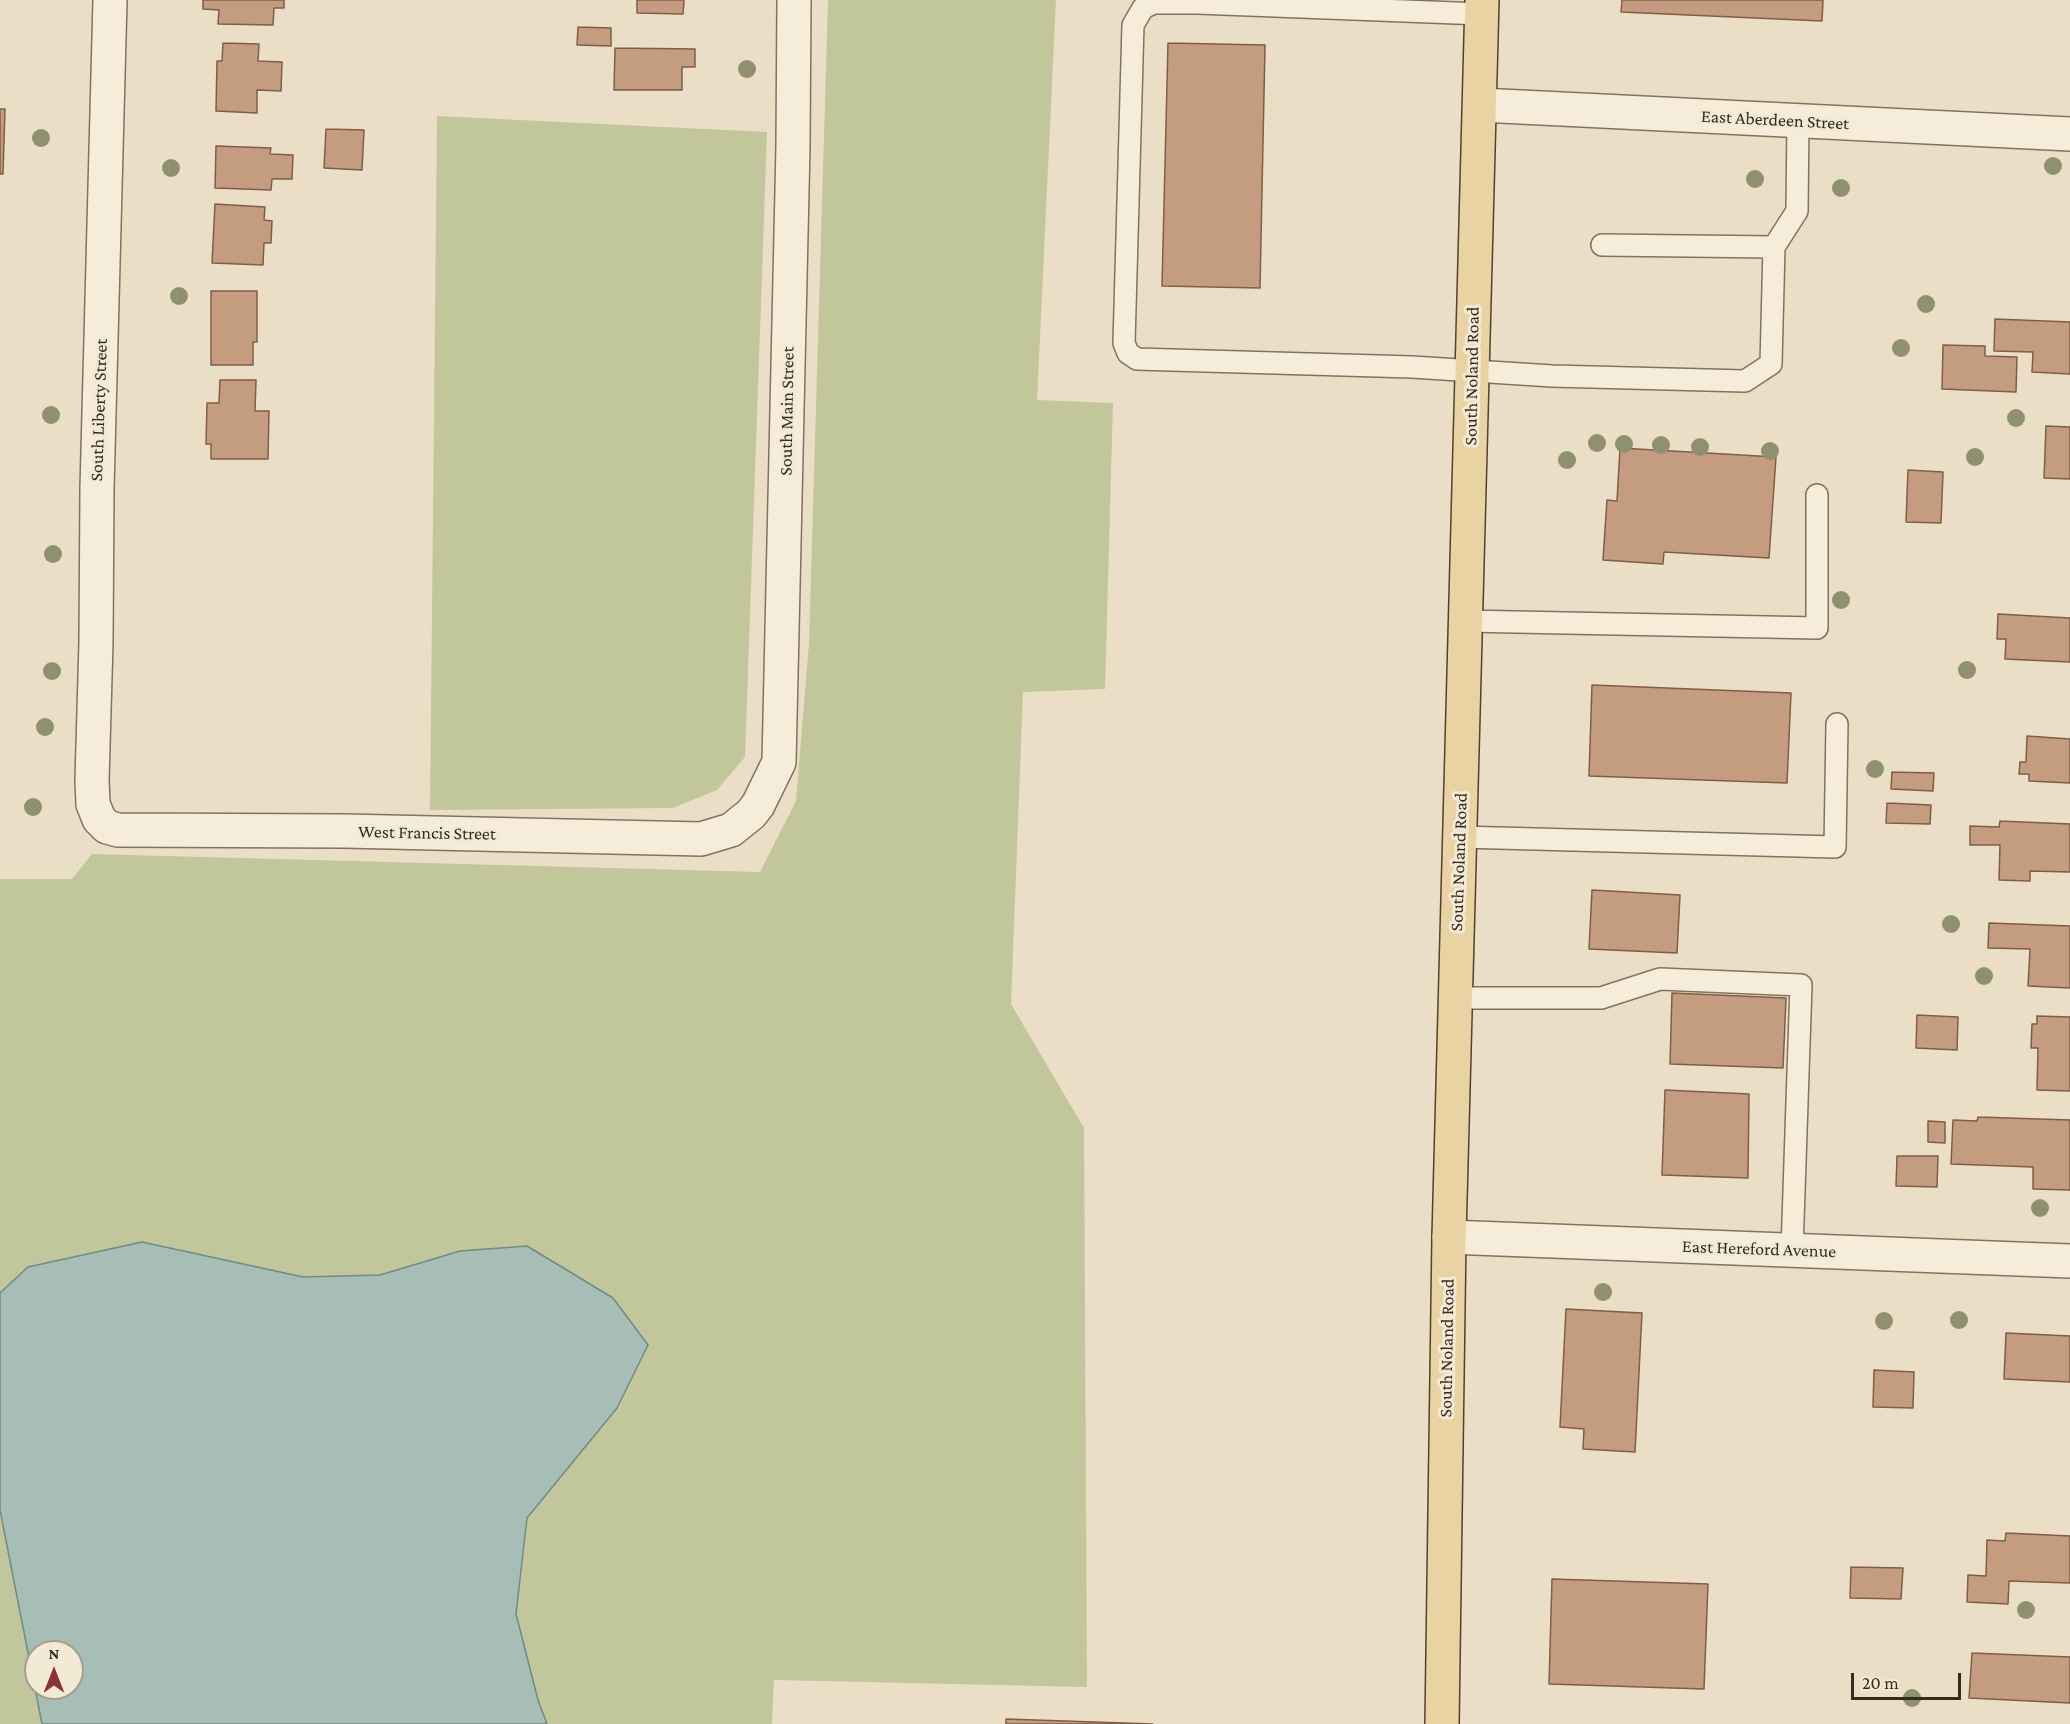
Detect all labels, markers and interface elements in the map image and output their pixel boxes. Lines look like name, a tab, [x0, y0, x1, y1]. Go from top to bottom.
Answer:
street label: East Aberdeen Street	[1700, 105, 1850, 135]
street label: South Noland Road	[1460, 307, 1484, 445]
street label: South Liberty Street	[86, 338, 112, 482]
street label: South Main Street	[775, 346, 799, 476]
street label: South Noland Road	[1446, 792, 1472, 932]
street label: West Francis Street	[358, 821, 496, 845]
street label: East Hereford Avenue	[1682, 1236, 1836, 1262]
street label: South Noland Road	[1435, 1279, 1459, 1417]
north arrow	[24, 1640, 84, 1700]
text: N	[49, 1645, 59, 1662]
scale bar	[1854, 1661, 1964, 1699]
text: 20 m	[1862, 1673, 1899, 1693]

